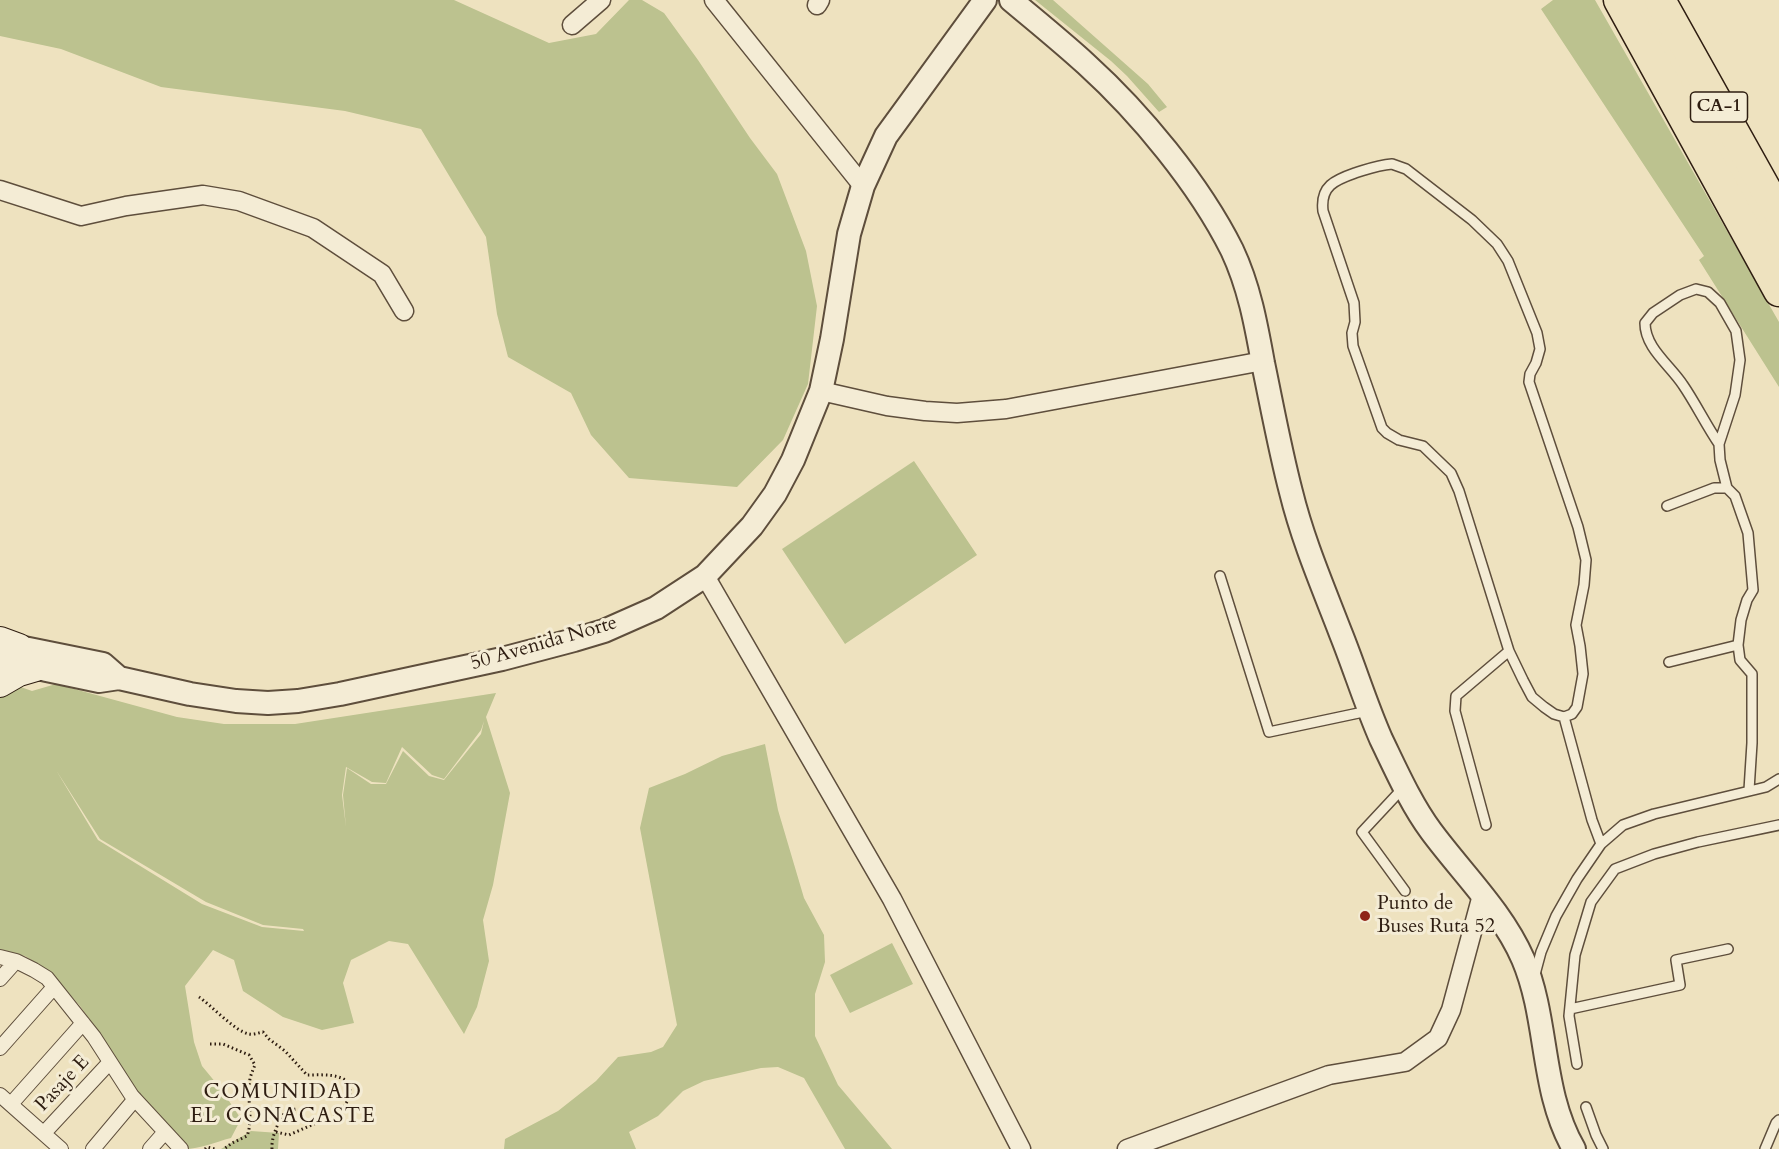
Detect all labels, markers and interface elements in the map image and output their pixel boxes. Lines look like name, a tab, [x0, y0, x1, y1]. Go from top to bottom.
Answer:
road number: CA-1	[1690, 92, 1748, 122]
street label: 50 Avenida Norte	[468, 612, 620, 676]
place label: Punto de Buses Ruta 52	[1377, 892, 1495, 939]
marker: Punto de Buses Ruta 52	[1358, 909, 1372, 923]
street label: Pasaje E	[31, 1051, 95, 1117]
district label: COMUNIDAD EL CONACASTE	[190, 1080, 376, 1130]

